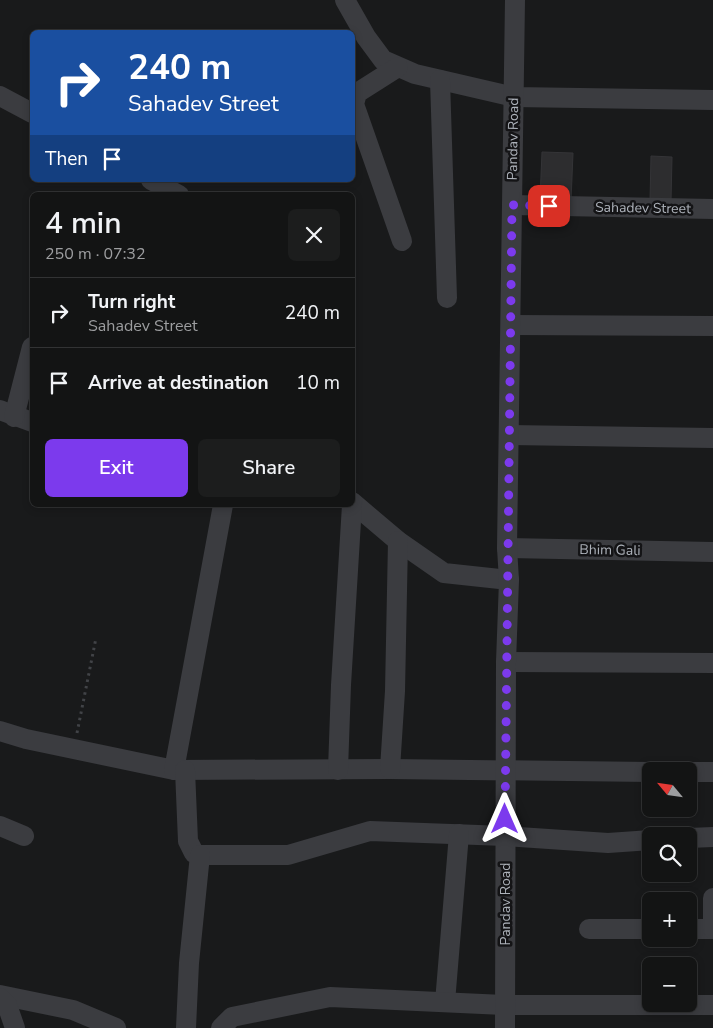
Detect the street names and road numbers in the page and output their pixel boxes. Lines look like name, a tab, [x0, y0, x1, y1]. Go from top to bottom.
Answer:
street label: Pandav Road	[503, 97, 523, 181]
street label: Sahadev Street	[595, 198, 691, 218]
street label: Bhim Gali	[579, 540, 641, 560]
street label: Pandav Road	[496, 863, 515, 945]

